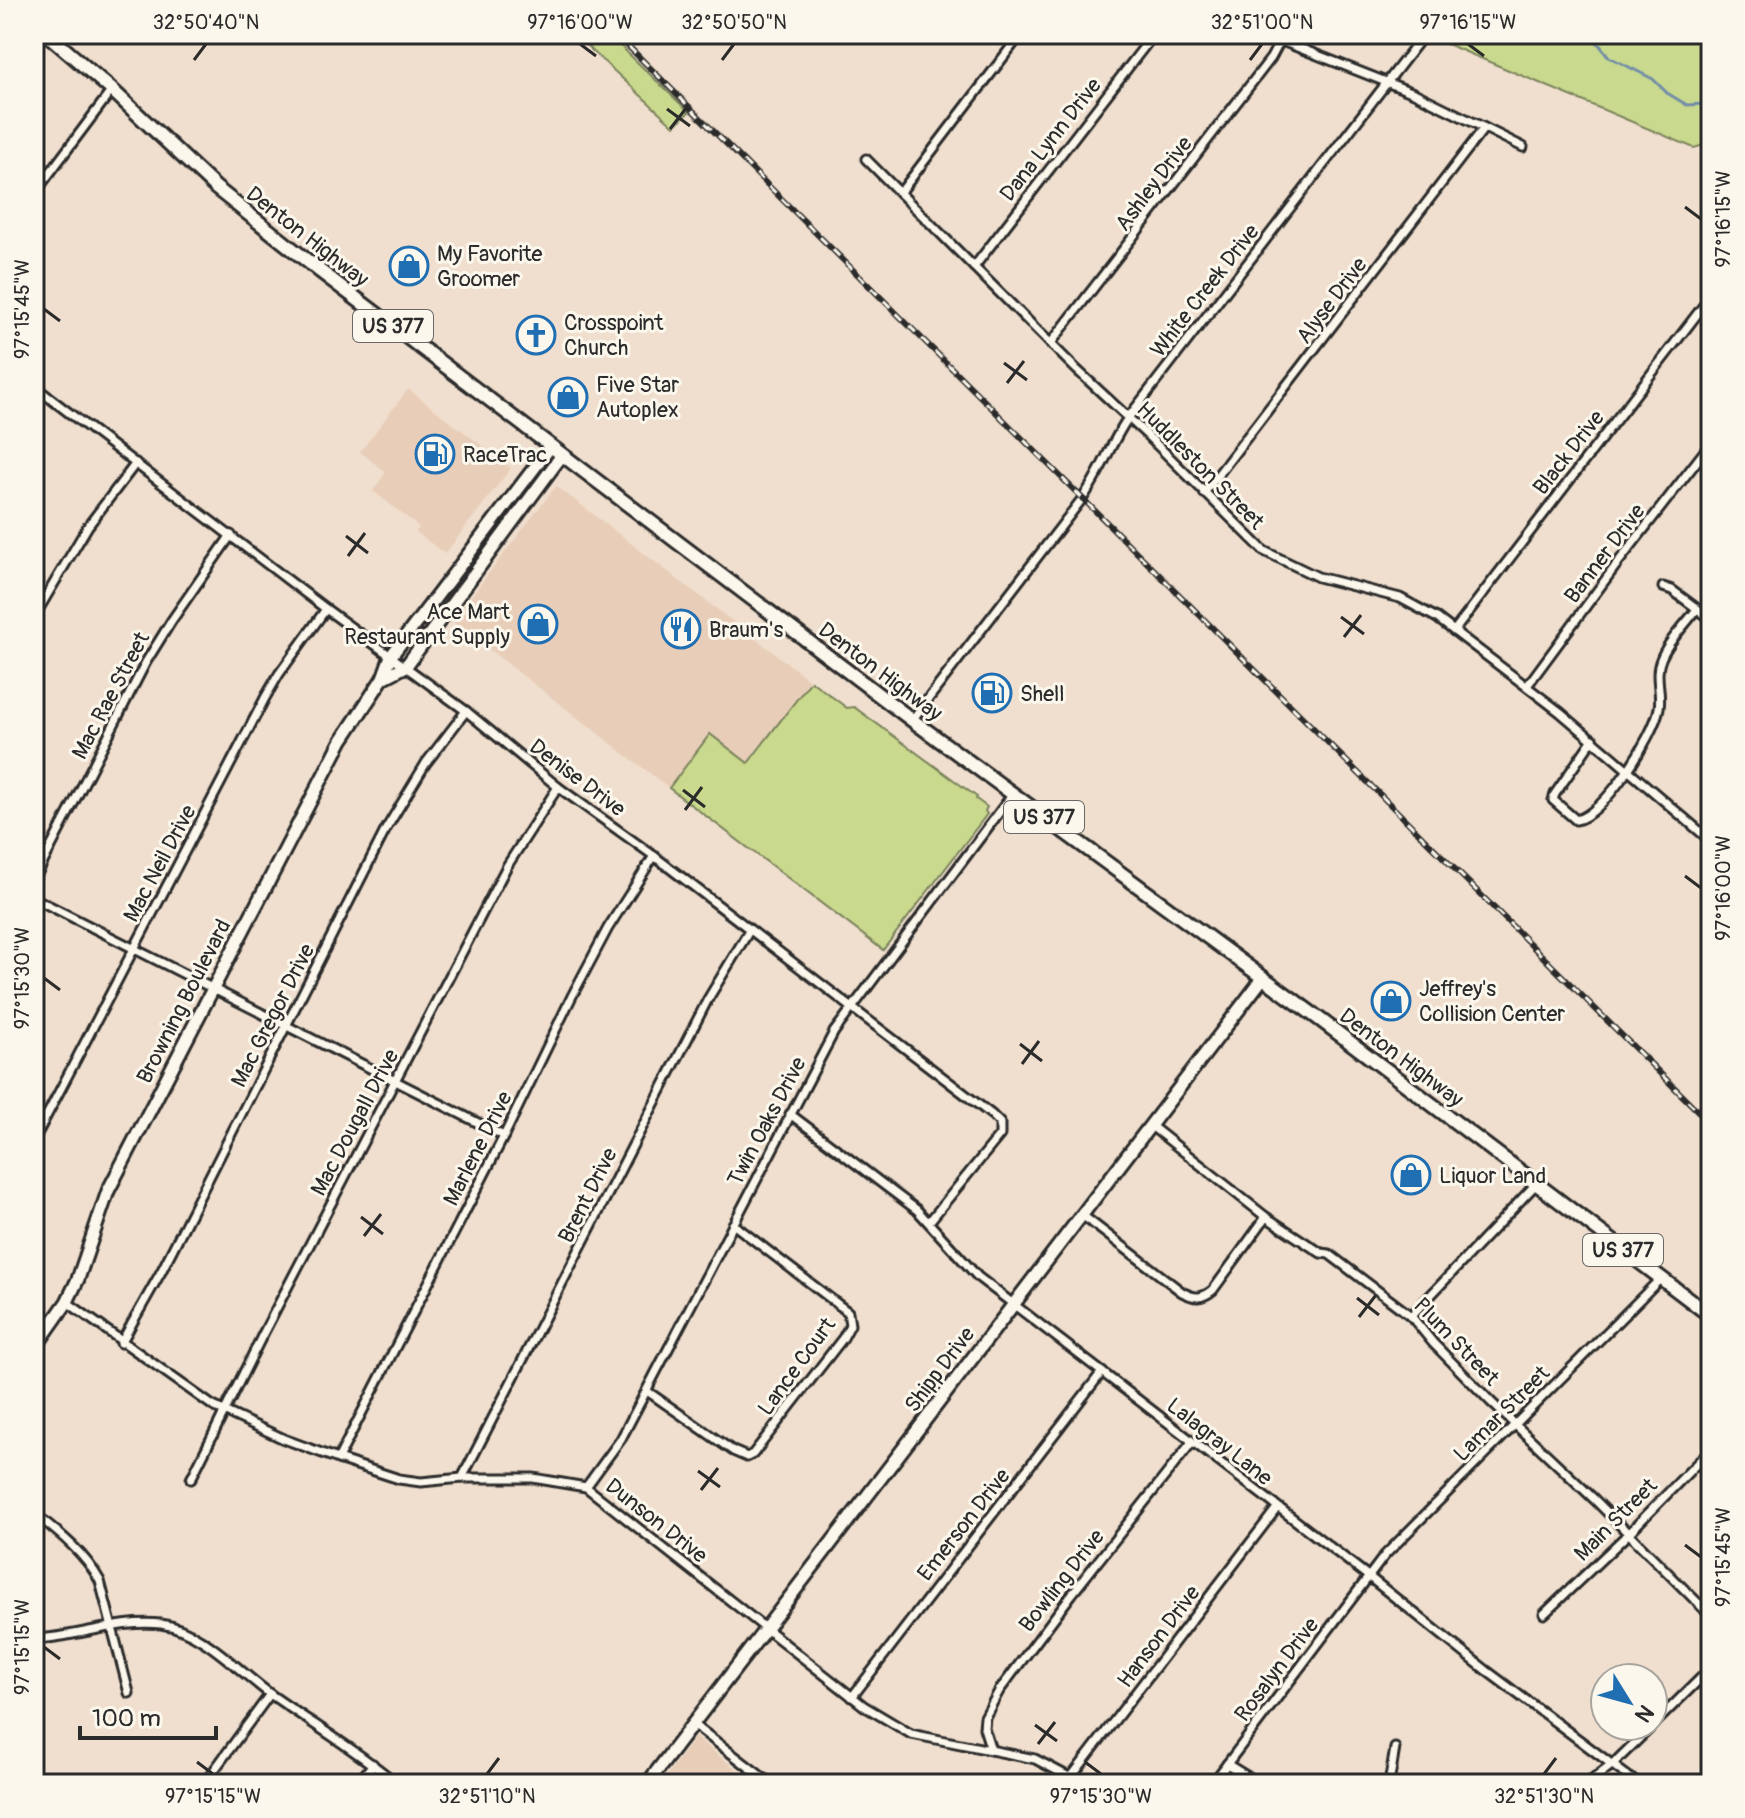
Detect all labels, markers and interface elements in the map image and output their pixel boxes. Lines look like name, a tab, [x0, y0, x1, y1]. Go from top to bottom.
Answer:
text: 32°50'40"N	[153, 10, 259, 35]
text: 97°16'00"W	[527, 10, 633, 35]
text: 32°50'50"N	[681, 10, 787, 35]
text: 32°51'00"N	[1211, 10, 1313, 35]
text: 97°16'15"W	[1420, 10, 1516, 35]
street label: Dana Lynn Drive	[994, 72, 1108, 207]
street label: Ashley Drive	[1109, 130, 1199, 237]
text: 97°16'15"W	[1711, 171, 1736, 267]
street label: Denton Highway	[240, 180, 374, 293]
street label: White Creek Drive	[1144, 218, 1266, 363]
place label: My Favorite Groomer	[437, 240, 543, 293]
shop icon: My Favorite Groomer	[388, 245, 430, 287]
street label: Alyse Drive	[1290, 252, 1374, 349]
text: 97°15'45"W	[10, 259, 35, 359]
place label: Crosspoint Church	[564, 309, 664, 362]
road number: US 377	[353, 310, 433, 342]
church icon: Crosspoint Church	[515, 314, 557, 356]
place label: Five Star Autoplex	[596, 371, 679, 424]
shop icon: Five Star Autoplex	[547, 376, 589, 418]
street label: Huddleston Street	[1130, 396, 1270, 536]
street label: Black Drive	[1527, 404, 1611, 501]
fuel station icon: RaceTrac	[414, 433, 456, 475]
place label: RaceTrac	[463, 441, 547, 469]
street label: Banner Drive	[1558, 498, 1651, 609]
place label: Ace Mart Restaurant Supply	[344, 598, 510, 651]
shop icon: Ace Mart Restaurant Supply	[517, 603, 559, 645]
restaurant icon: Braum's	[660, 608, 702, 650]
place label: Braum's	[709, 616, 783, 644]
street label: Denton Highway	[813, 616, 948, 728]
street label: Mac Rae Street	[66, 627, 156, 764]
fuel station icon: Shell	[971, 672, 1013, 714]
place label: Shell	[1020, 680, 1064, 708]
street label: Denise Drive	[524, 733, 631, 823]
street label: Mac Neil Drive	[117, 800, 203, 927]
road number: US 377	[1004, 801, 1084, 833]
text: 97°16'00"W	[1711, 835, 1736, 941]
street label: Browning Boulevard	[130, 915, 237, 1088]
text: 97°15'30"W	[10, 927, 35, 1029]
street label: Mac Gregor Drive	[225, 939, 321, 1092]
place label: Jeffrey's Collision Center	[1419, 975, 1565, 1028]
shop icon: Jeffrey's Collision Center	[1370, 980, 1412, 1022]
street label: Denton Highway	[1334, 1002, 1469, 1114]
street label: Mac Dougall Drive	[304, 1044, 405, 1201]
street label: Twin Oaks Drive	[721, 1052, 813, 1191]
street label: Marlene Drive	[437, 1086, 519, 1210]
street label: Brent Drive	[552, 1143, 624, 1248]
shop icon: Liquor Land	[1390, 1154, 1432, 1196]
place label: Liquor Land	[1439, 1162, 1546, 1190]
road number: US 377	[1583, 1234, 1663, 1266]
street label: Plum Street	[1407, 1292, 1505, 1392]
street label: Lance Court	[752, 1312, 842, 1421]
street label: Shipp Drive	[899, 1321, 981, 1418]
street label: Lamar Street	[1448, 1360, 1556, 1468]
street label: Lalagray Lane	[1161, 1392, 1278, 1492]
street label: Emerson Drive	[911, 1463, 1017, 1587]
street label: Dunson Drive	[600, 1472, 713, 1569]
street label: Main Street	[1568, 1472, 1663, 1567]
text: 97°15'45"W	[1711, 1507, 1736, 1607]
street label: Bowling Drive	[1013, 1523, 1111, 1638]
street label: Hanson Drive	[1111, 1580, 1207, 1693]
text: 97°15'15"W	[10, 1599, 35, 1695]
street label: Rosalyn Drive	[1228, 1612, 1325, 1727]
north arrow	[1589, 1662, 1669, 1742]
scale bar	[80, 1690, 216, 1740]
text: N	[1628, 1699, 1660, 1728]
text: 100 m	[92, 1704, 161, 1733]
text: 97°15'15"W	[165, 1784, 261, 1809]
text: 32°51'10"N	[439, 1784, 535, 1809]
text: 97°15'30"W	[1050, 1784, 1152, 1809]
text: 32°51'30"N	[1494, 1784, 1594, 1809]

